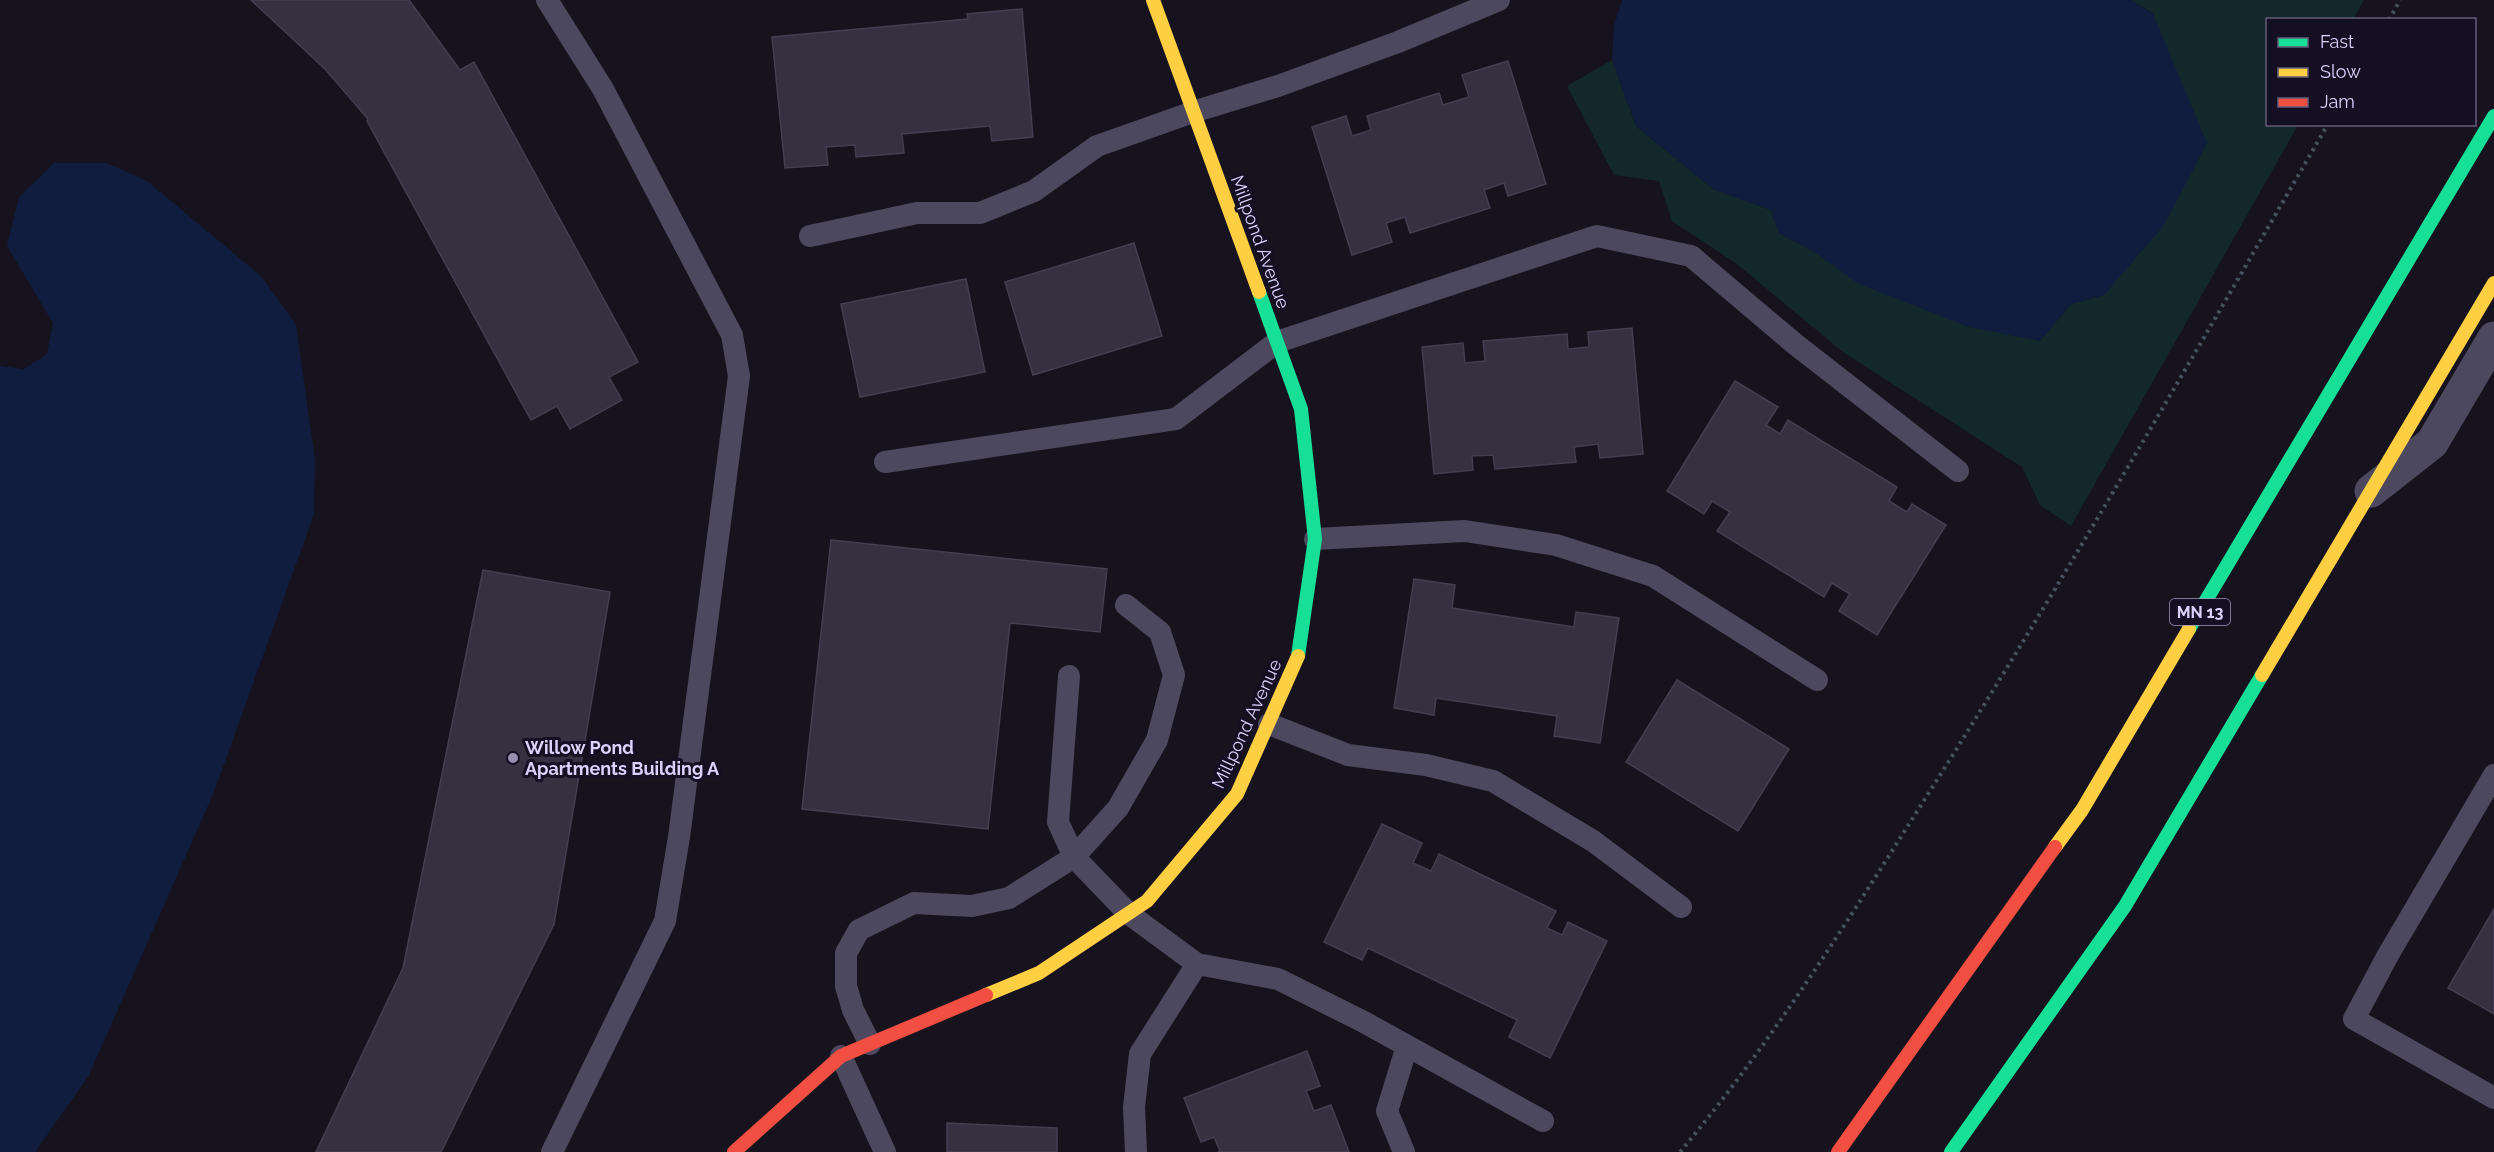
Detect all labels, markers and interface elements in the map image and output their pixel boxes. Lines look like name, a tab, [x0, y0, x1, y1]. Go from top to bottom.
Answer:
legend	[2266, 18, 2476, 126]
text: Fast	[2320, 31, 2354, 52]
text: Slow	[2320, 61, 2361, 82]
text: Jam	[2320, 91, 2355, 112]
street label: Millpond Avenue	[1227, 172, 1294, 312]
road number: MN 13	[2170, 599, 2230, 625]
street label: Millpond Avenue	[1207, 655, 1286, 792]
place label: Willow Pond Apartments Building A	[525, 737, 720, 779]
marker: Willow Pond Apartments Building A	[506, 751, 520, 765]

